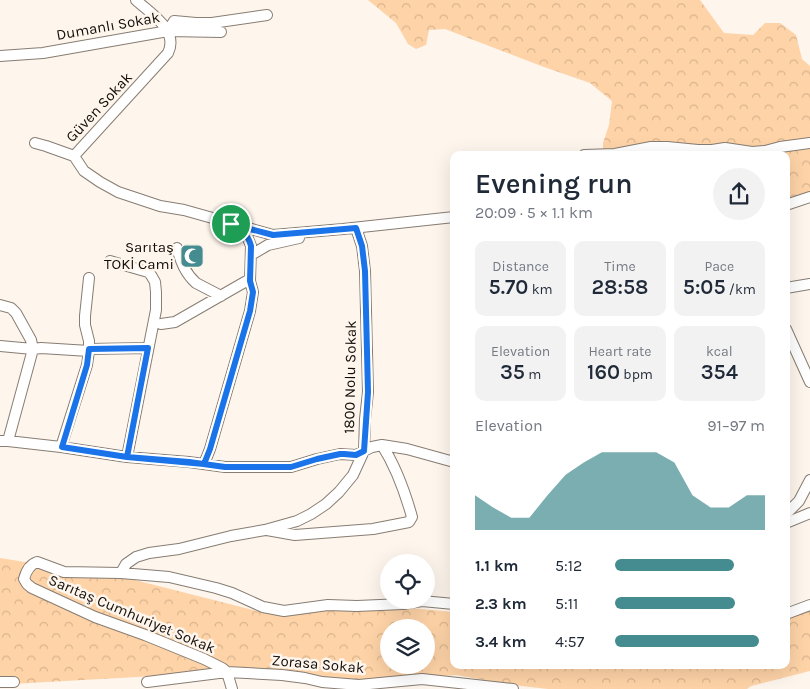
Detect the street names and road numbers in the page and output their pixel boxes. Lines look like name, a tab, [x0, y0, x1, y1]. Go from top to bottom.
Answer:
street label: Dumanlı Sokak	[55, 8, 161, 44]
street label: Güven Sokak	[62, 68, 136, 146]
street label: 1800 Nolu Sokak	[340, 320, 360, 434]
street label: Sarıtaş Cumhuriyet Sokak	[46, 571, 218, 657]
street label: Zorasa Sokak	[271, 651, 365, 677]

